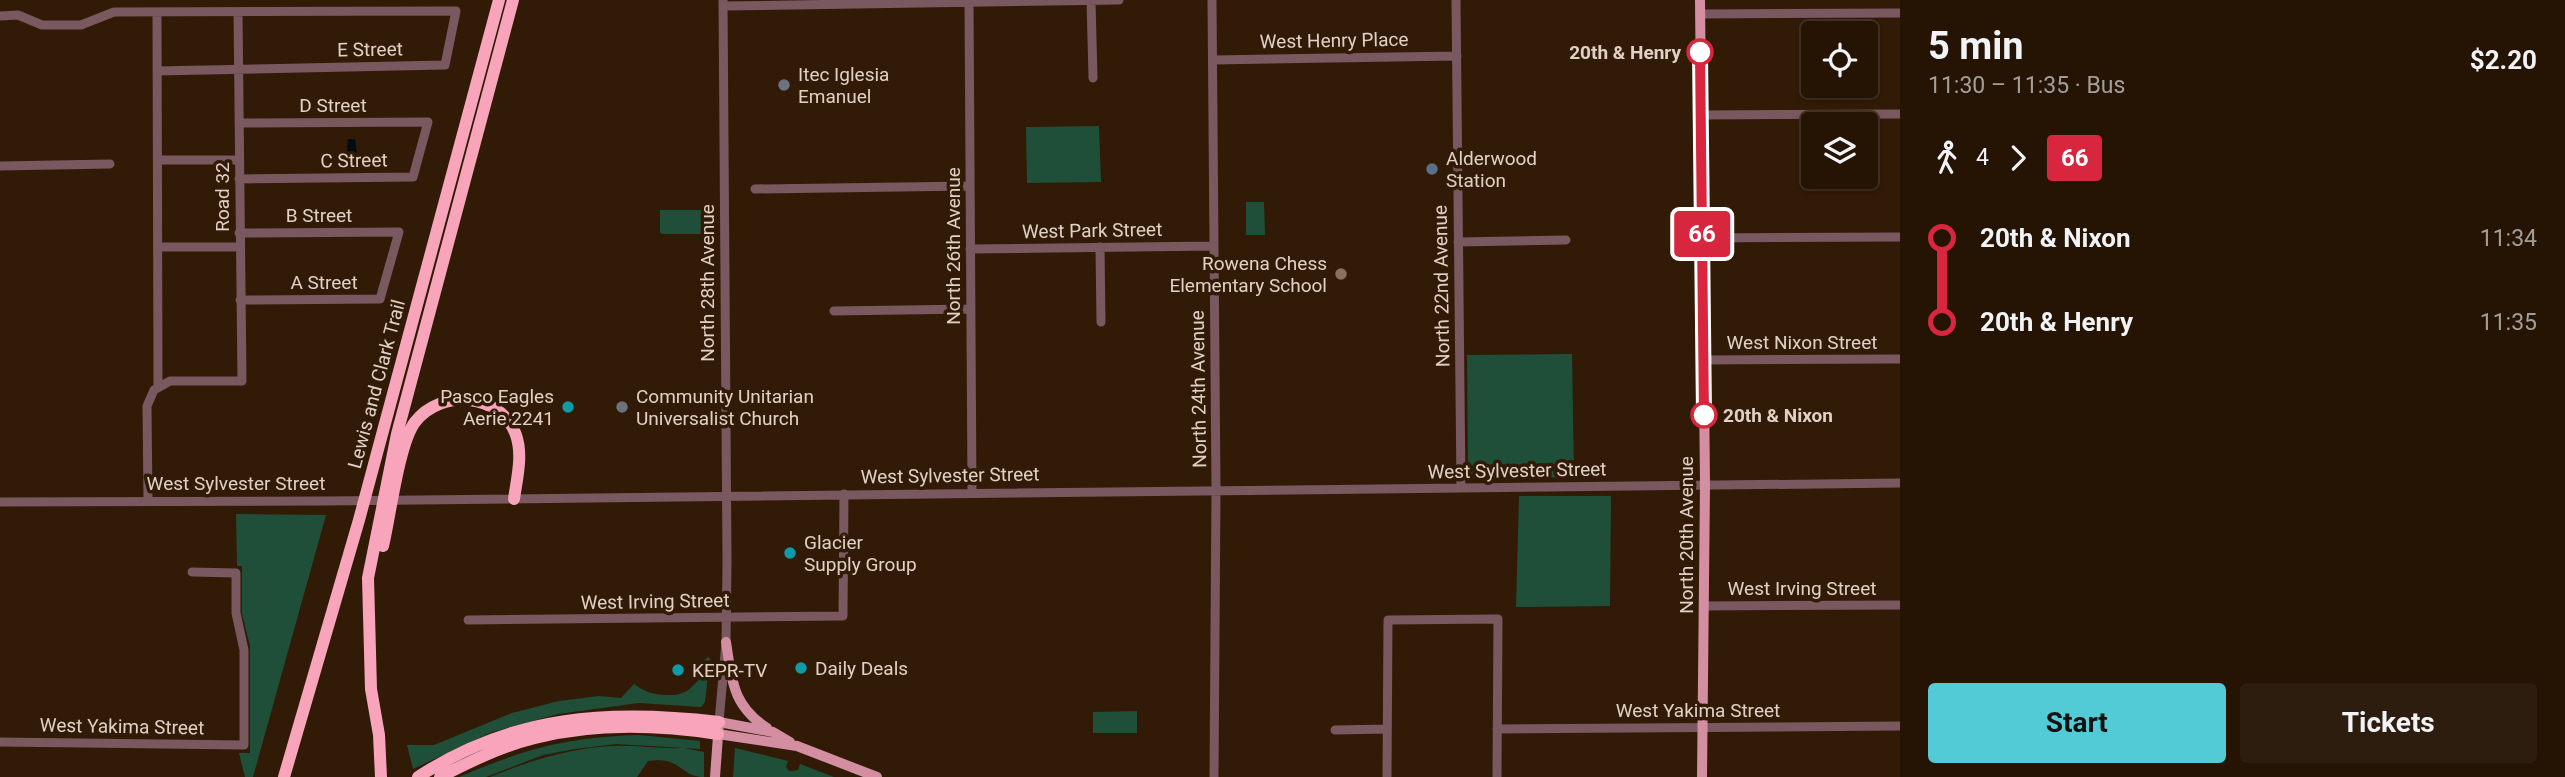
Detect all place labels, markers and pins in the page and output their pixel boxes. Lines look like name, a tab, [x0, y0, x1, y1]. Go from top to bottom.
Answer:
marker: 20th & Henry	[1687, 39, 1713, 65]
place label: 20th & Henry	[1569, 41, 1681, 64]
place label: Itec Iglesia Emanuel	[798, 63, 889, 108]
marker: Itec Iglesia Emanuel	[776, 77, 792, 93]
place label: Alderwood Station	[1446, 147, 1537, 192]
marker: Alderwood Station	[1424, 161, 1440, 177]
place label: Rowena Chess Elementary School	[1169, 252, 1327, 297]
marker: Rowena Chess Elementary School	[1333, 266, 1349, 282]
place label: Pasco Eagles Aerie 2241	[440, 385, 554, 430]
place label: Community Unitarian Universalist Church	[636, 385, 814, 430]
marker: Pasco Eagles Aerie 2241	[560, 399, 576, 415]
marker: Community Unitarian Universalist Church	[614, 399, 630, 415]
marker: 20th & Nixon	[1691, 402, 1717, 428]
place label: 20th & Nixon	[1723, 404, 1833, 427]
place label: Glacier Supply Group	[804, 531, 917, 576]
marker: Glacier Supply Group	[782, 545, 798, 561]
place label: Daily Deals	[815, 657, 908, 680]
place label: KEPR-TV	[692, 659, 767, 682]
marker: Daily Deals	[793, 660, 809, 676]
marker: KEPR-TV	[670, 662, 686, 678]

